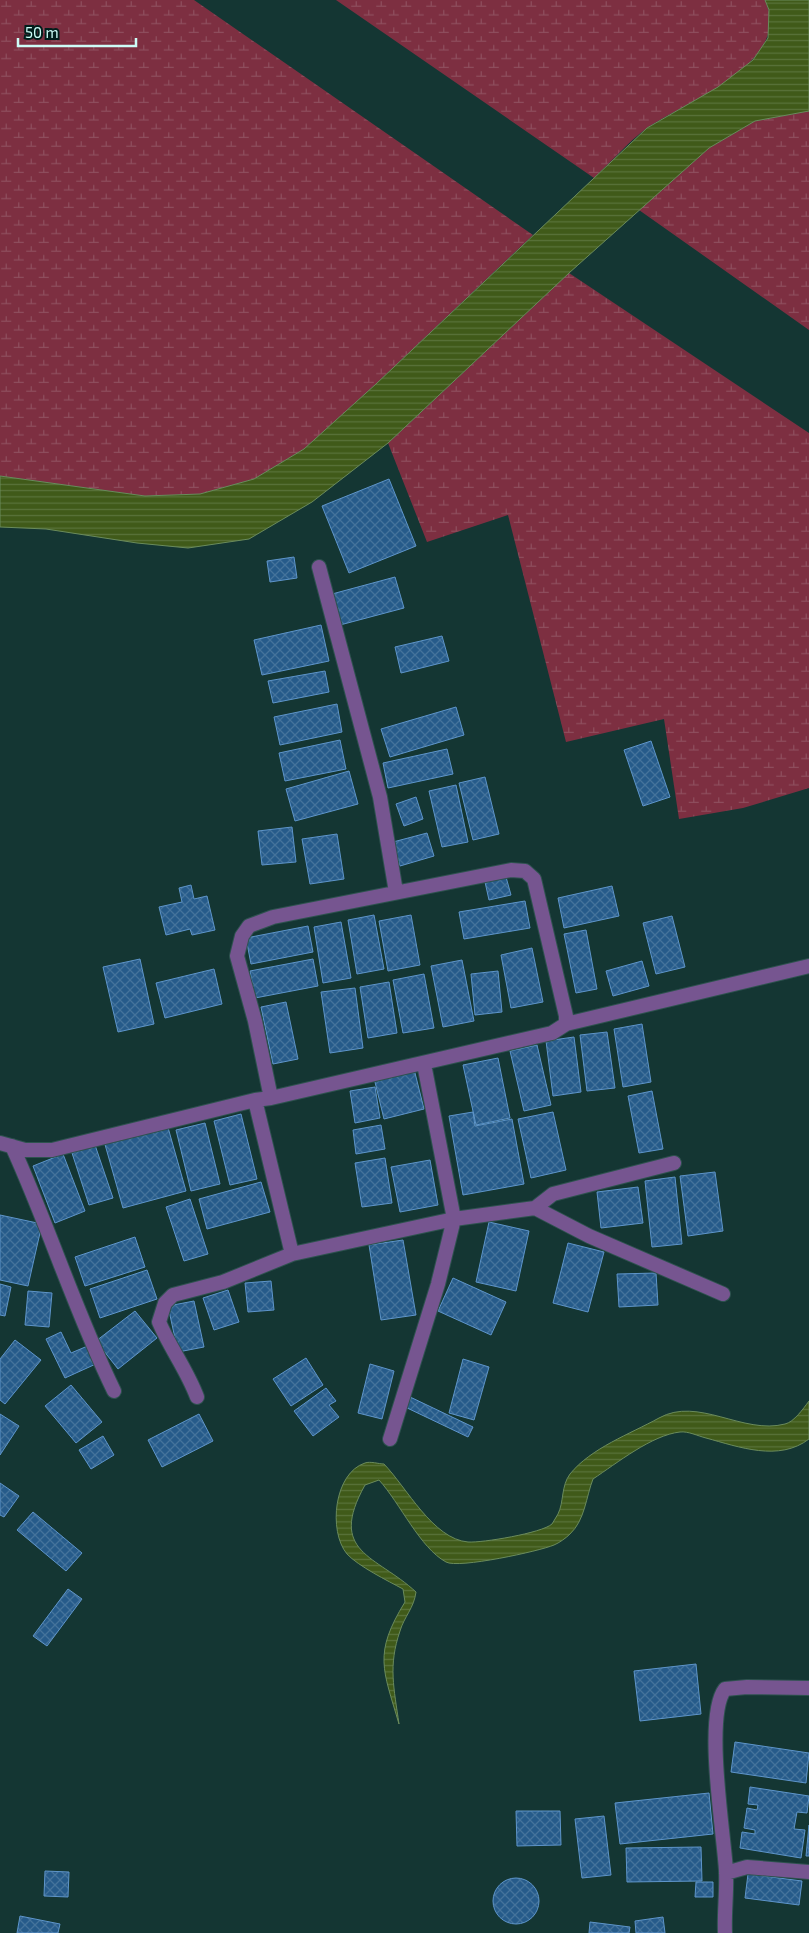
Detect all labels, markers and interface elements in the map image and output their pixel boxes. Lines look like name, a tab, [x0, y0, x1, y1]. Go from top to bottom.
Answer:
scale bar	[18, 15, 135, 47]
text: 50 m	[25, 23, 59, 41]

